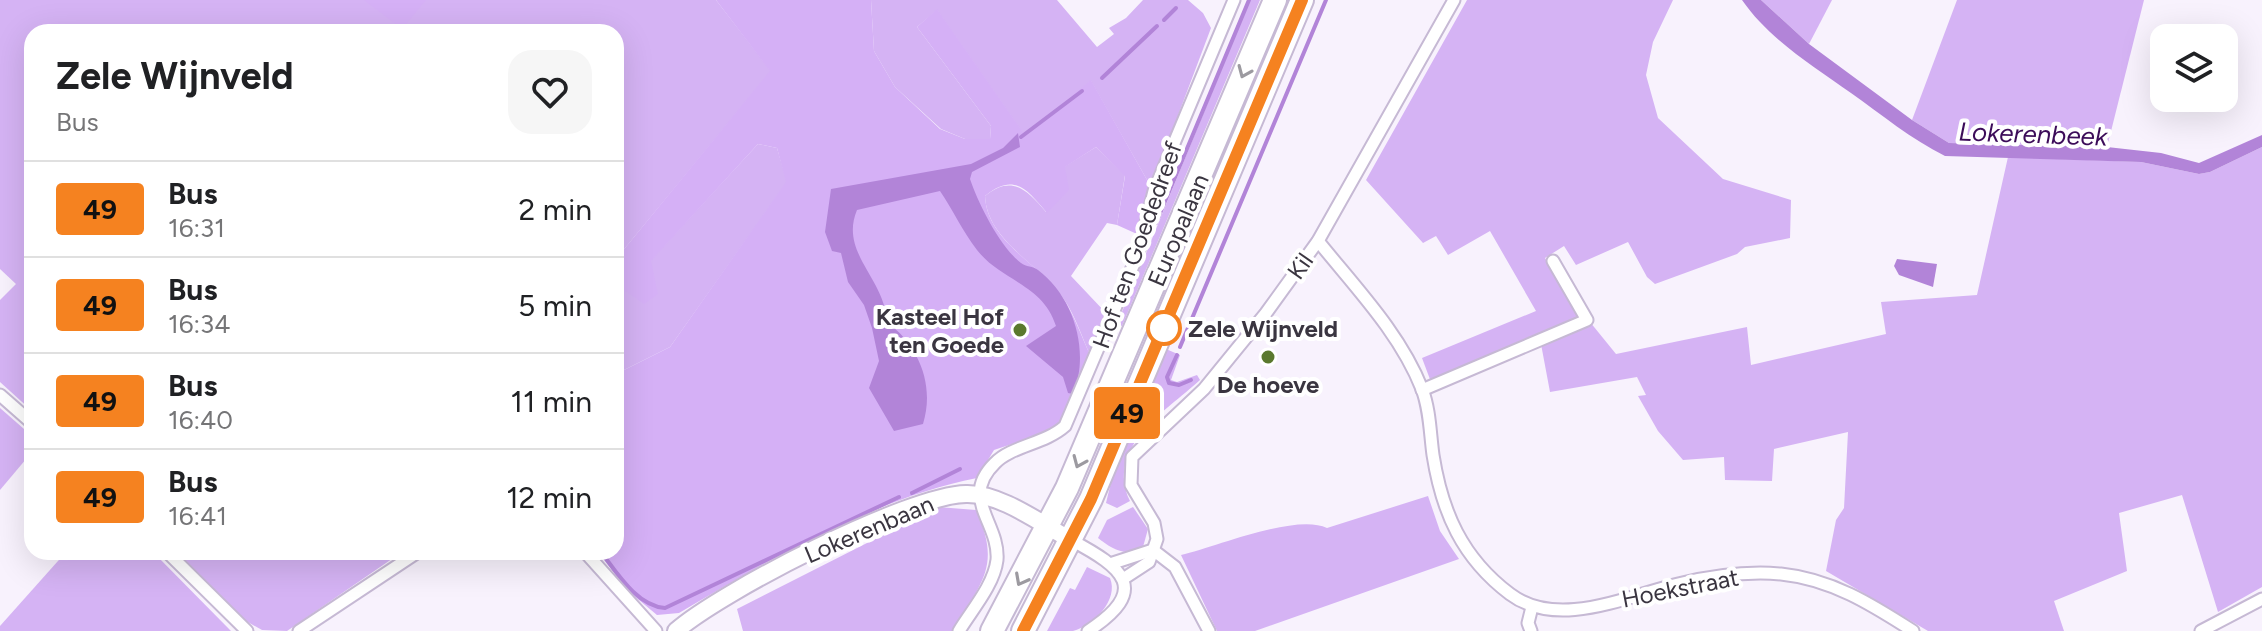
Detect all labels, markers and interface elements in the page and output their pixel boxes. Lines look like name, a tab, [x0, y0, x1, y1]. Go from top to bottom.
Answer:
map controls	[2150, 24, 2238, 112]
button: layers	[2150, 24, 2238, 112]
button: heart	[508, 50, 592, 134]
text: Zele Wijnveld	[56, 53, 294, 99]
one-way arrow	[1238, 64, 1254, 78]
text: Bus	[56, 106, 99, 138]
water label: Lokerenbeek	[1958, 115, 2109, 153]
street label: Hof ten Goededreef	[1086, 138, 1188, 352]
street label: Europalaan	[1141, 169, 1215, 291]
text: Bus	[168, 175, 217, 212]
text: 2 min	[519, 191, 592, 228]
text: 49	[83, 192, 117, 226]
text: 16:31	[168, 212, 225, 244]
street label: Kil	[1281, 247, 1319, 285]
text: Bus	[168, 271, 217, 308]
text: 5 min	[518, 287, 592, 324]
text: 49	[83, 288, 117, 322]
place label: Kasteel Hof ten Goede	[876, 302, 1005, 359]
text: 16:34	[168, 308, 230, 340]
marker: Zele Wijnveld	[1147, 311, 1181, 345]
place label: Zele Wijnveld	[1188, 314, 1338, 343]
marker: Kasteel Hof ten Goede	[1011, 321, 1029, 339]
marker: De hoeve	[1259, 348, 1277, 366]
text: Bus	[168, 367, 217, 404]
place label: De hoeve	[1217, 370, 1319, 399]
text: 11 min	[511, 383, 592, 420]
text: 49	[83, 384, 117, 418]
line badge: 49	[1091, 387, 1163, 439]
text: 49	[1110, 396, 1144, 430]
text: 16:40	[168, 404, 233, 436]
one-way arrow	[1072, 454, 1088, 468]
text: Bus	[168, 463, 217, 500]
text: 12 min	[506, 479, 592, 516]
text: 49	[83, 480, 117, 514]
street label: Lokerenbaan	[800, 489, 938, 569]
text: 16:41	[168, 500, 227, 532]
street label: Hoekstraat	[1619, 562, 1741, 614]
one-way arrow	[1016, 572, 1031, 586]

